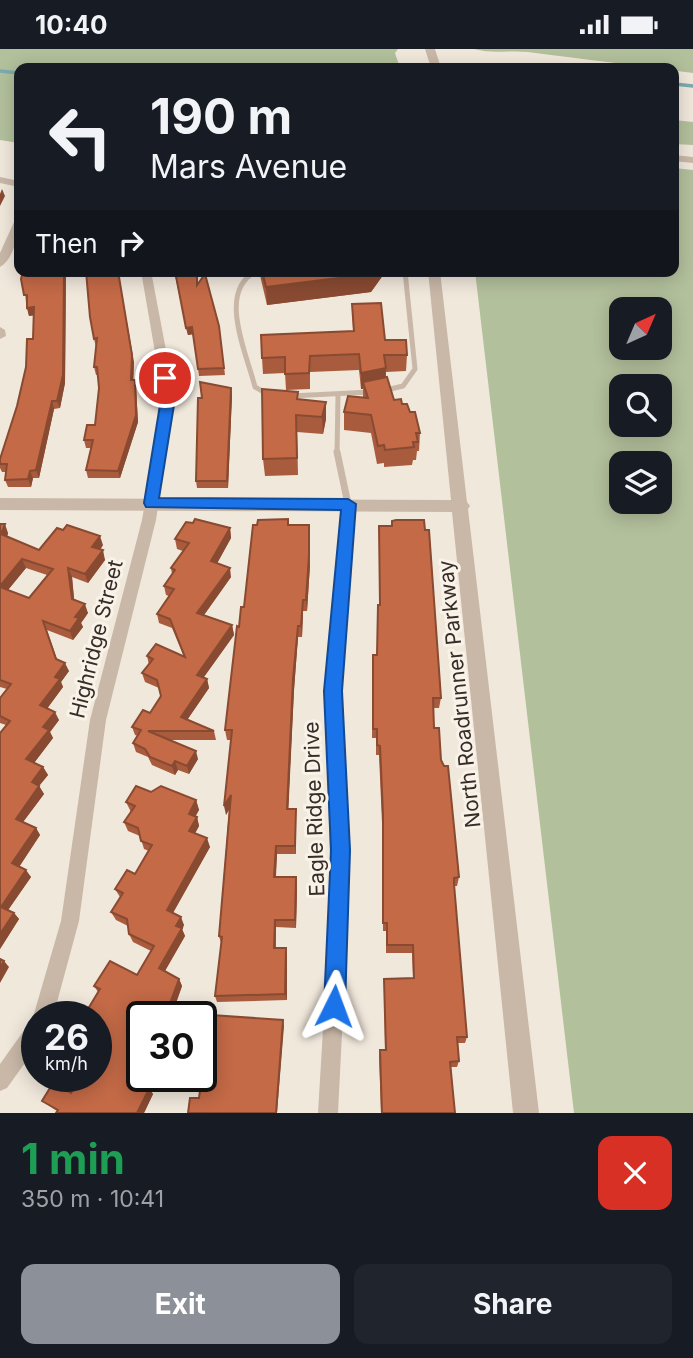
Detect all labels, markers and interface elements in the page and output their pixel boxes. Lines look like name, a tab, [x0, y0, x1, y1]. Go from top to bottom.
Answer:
text: 10:40	[35, 9, 108, 40]
text: 190 m	[150, 87, 292, 146]
icon: left	[35, 91, 126, 182]
text: Mars Avenue	[150, 147, 347, 186]
icon: right	[112, 224, 150, 262]
text: Then	[35, 228, 98, 259]
north arrow	[609, 297, 672, 361]
map controls	[609, 297, 672, 514]
pin	[135, 348, 195, 408]
icon: arrive	[146, 359, 184, 397]
button: search	[609, 374, 672, 437]
button: layers	[609, 451, 672, 514]
street label: Highridge Street	[64, 557, 128, 721]
street label: North Roadrunner Parkway	[432, 559, 485, 829]
street label: Eagle Ridge Drive	[298, 721, 330, 897]
position arrow	[297, 969, 371, 1043]
speed limit sign: 30	[126, 1001, 217, 1092]
text: 26	[44, 1016, 89, 1058]
text: km/h	[45, 1053, 88, 1074]
text: 1 min	[21, 1133, 125, 1184]
button: close	[598, 1136, 672, 1210]
text: 350 m · 10:41	[21, 1185, 164, 1213]
button: Exit	[21, 1264, 340, 1344]
button: Share	[354, 1264, 672, 1344]

